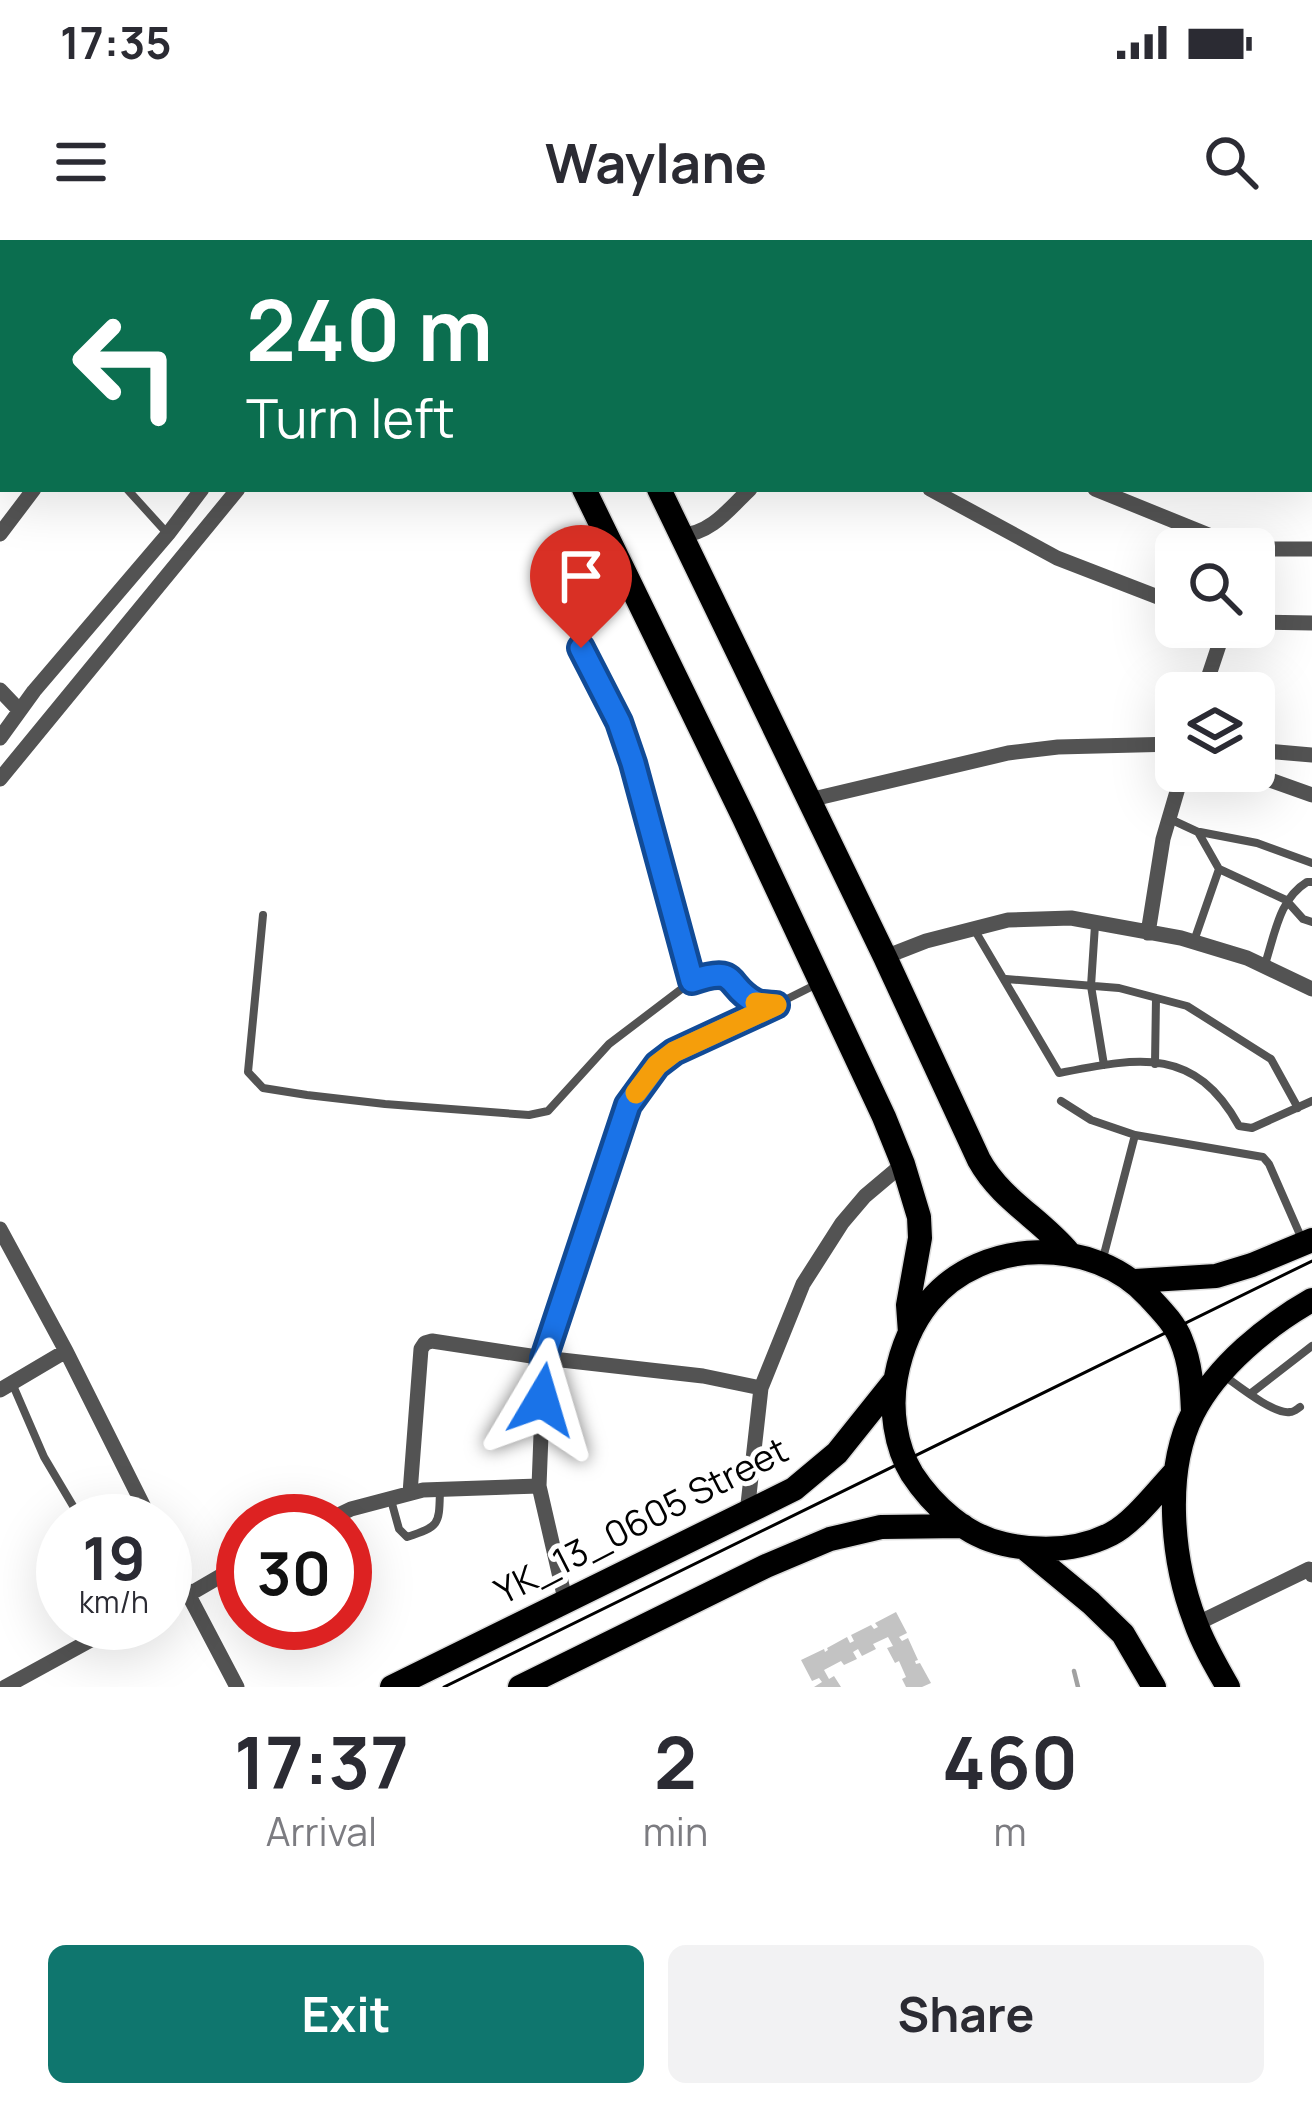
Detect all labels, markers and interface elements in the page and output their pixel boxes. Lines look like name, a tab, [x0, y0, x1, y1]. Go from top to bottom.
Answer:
text: 17:35	[60, 11, 172, 73]
text: Waylane	[545, 125, 767, 199]
icon: menu	[48, 129, 114, 195]
icon: search	[1198, 129, 1264, 195]
text: 240 m	[246, 271, 493, 386]
icon: left	[48, 288, 204, 444]
text: Turn left	[246, 380, 455, 454]
pin	[530, 525, 632, 648]
map controls	[1155, 528, 1275, 792]
button: search	[1155, 528, 1275, 648]
icon: arrive	[548, 543, 614, 609]
button: layers	[1155, 672, 1275, 792]
position arrow	[479, 1337, 605, 1463]
street label: YK_13_0605 Street	[486, 1425, 796, 1615]
speed limit sign: 30	[216, 1494, 372, 1650]
text: 19	[82, 1516, 146, 1598]
text: km/h	[79, 1581, 149, 1622]
text: 17:37	[234, 1712, 409, 1811]
text: 2	[654, 1712, 697, 1811]
text: 460	[942, 1712, 1078, 1811]
text: Arrival	[266, 1804, 377, 1858]
text: min	[643, 1804, 708, 1858]
text: m	[994, 1804, 1027, 1858]
button: Exit	[48, 1945, 644, 2083]
button: Share	[668, 1945, 1264, 2083]

